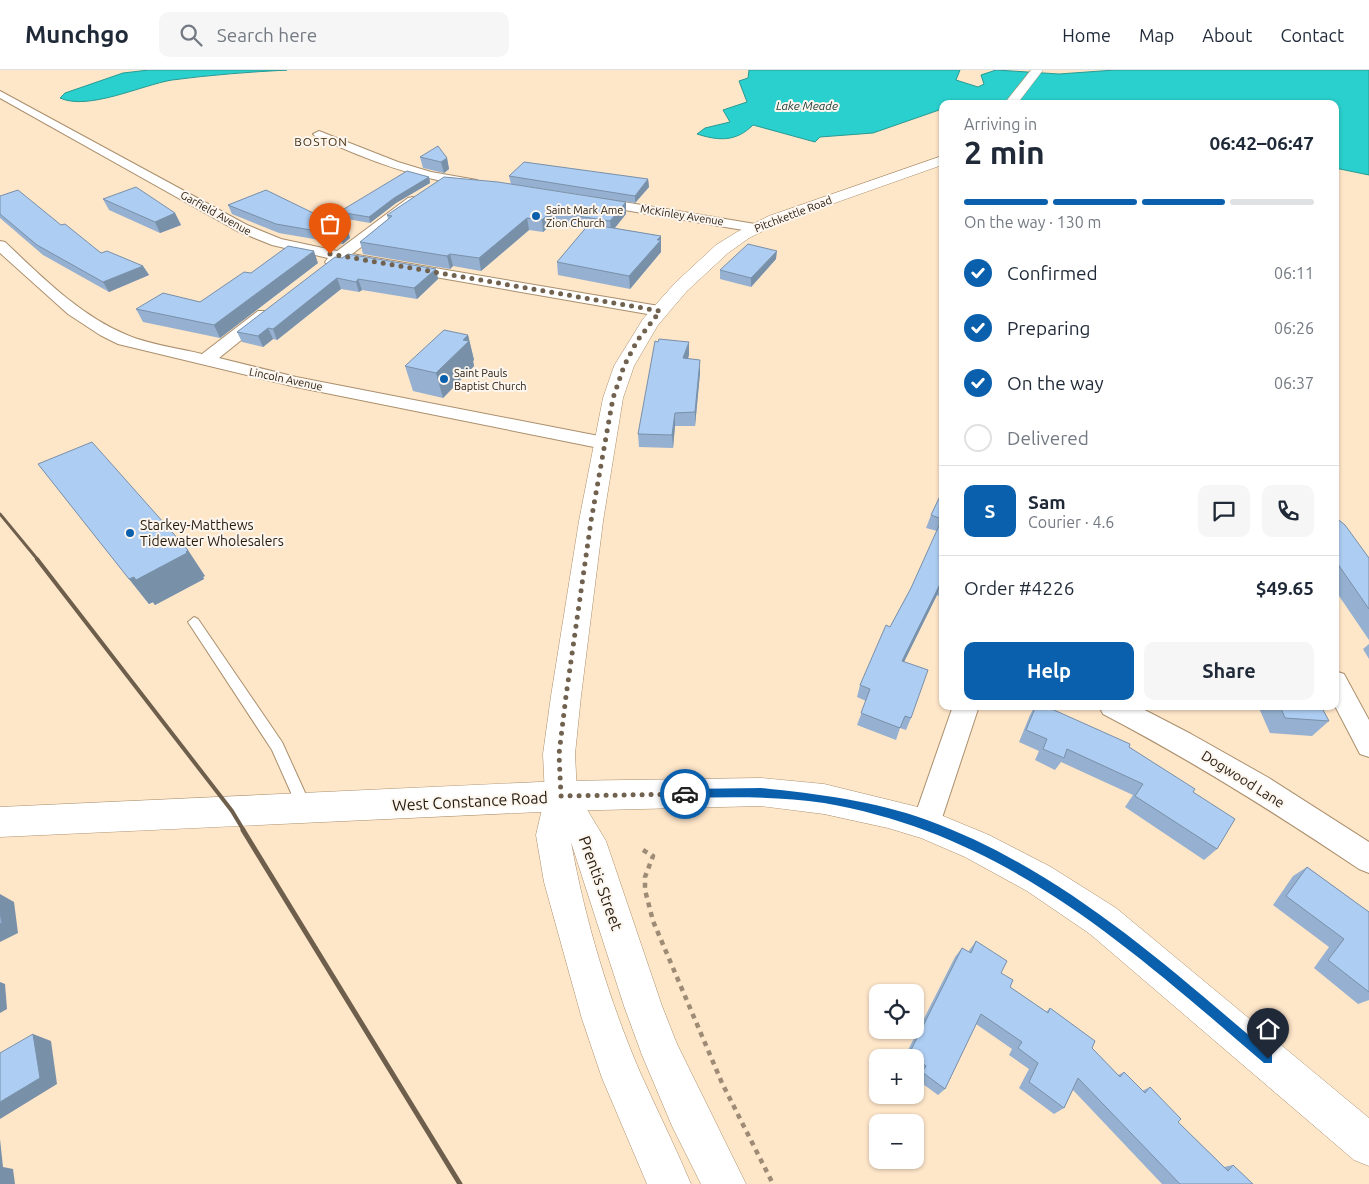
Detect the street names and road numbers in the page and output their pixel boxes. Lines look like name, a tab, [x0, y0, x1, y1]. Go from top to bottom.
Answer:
street label: Garfield Avenue	[179, 189, 253, 237]
street label: Pitchkettle Road	[753, 194, 833, 234]
street label: McKinley Avenue	[639, 202, 725, 228]
street label: Lincoln Avenue	[248, 365, 324, 393]
street label: Dogwood Lane	[1199, 747, 1287, 811]
street label: West Constance Road	[392, 788, 548, 814]
street label: Prentis Street	[576, 833, 627, 933]

